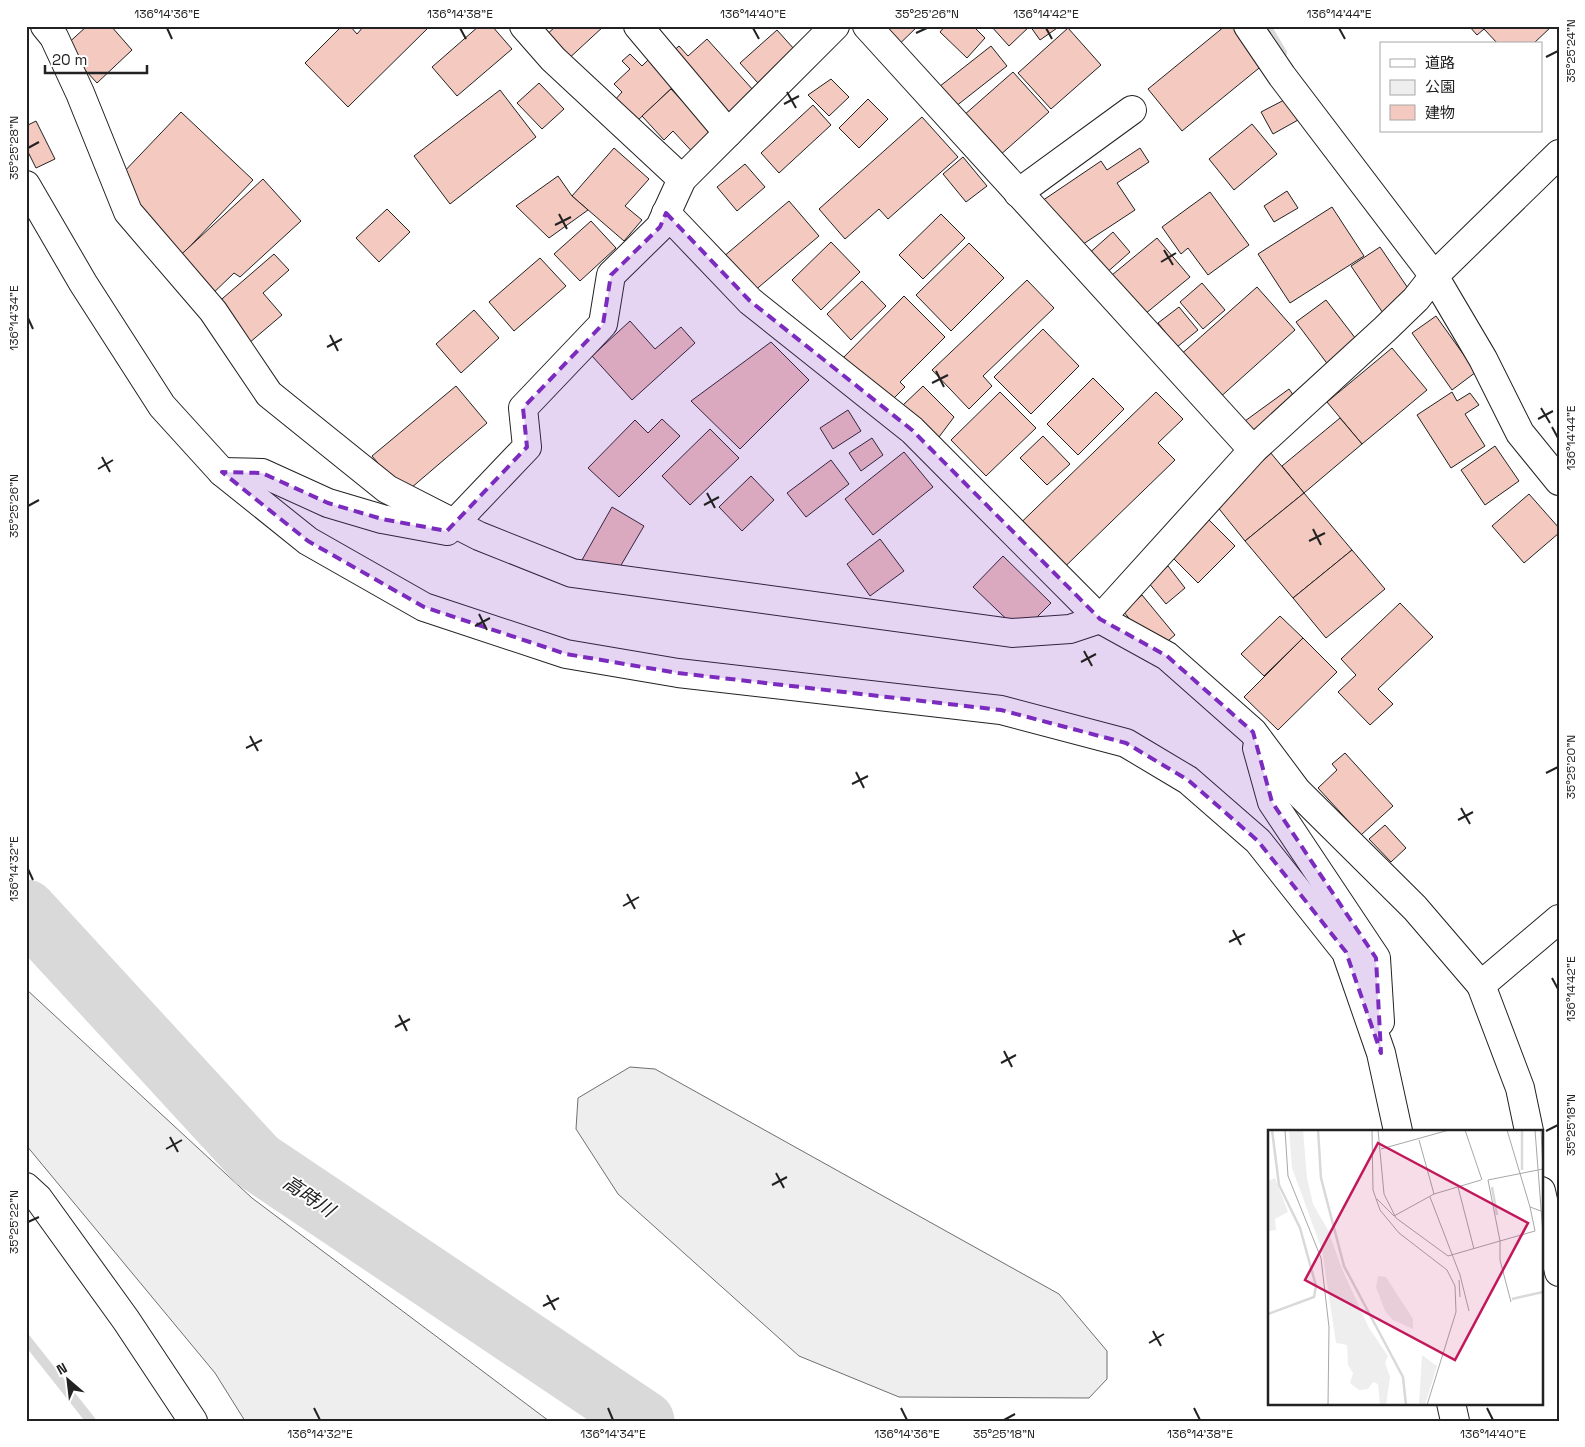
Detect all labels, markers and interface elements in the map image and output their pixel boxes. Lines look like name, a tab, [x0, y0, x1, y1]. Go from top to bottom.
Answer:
text: 136°14'36"E	[134, 6, 200, 22]
text: 136°14'38"E	[427, 6, 493, 22]
text: 136°14'40"E	[720, 6, 786, 22]
text: 35°25'26"N	[895, 6, 959, 22]
text: 136°14'42"E	[1013, 6, 1079, 22]
text: 136°14'44"E	[1306, 6, 1372, 22]
text: 35°25'24"N	[1563, 19, 1579, 83]
scale bar	[45, 42, 148, 74]
legend	[1380, 42, 1542, 132]
text: 20 m	[52, 50, 87, 69]
text: 道路	[1425, 53, 1455, 72]
text: 公園	[1425, 77, 1455, 96]
text: 建物	[1425, 103, 1455, 122]
text: 35°25'28"N	[6, 116, 22, 180]
text: 136°14'34"E	[6, 285, 22, 351]
text: 136°14'44"E	[1563, 405, 1579, 471]
text: 35°25'26"N	[6, 474, 22, 538]
text: 35°25'20"N	[1563, 735, 1579, 799]
text: 136°14'32"E	[6, 836, 22, 902]
text: 136°14'42"E	[1563, 956, 1579, 1022]
text: 35°25'18"N	[1563, 1094, 1579, 1156]
inset map	[1268, 1130, 1542, 1404]
water label: 高時川	[278, 1170, 341, 1224]
text: 35°25'22"N	[6, 1190, 22, 1254]
north arrow	[42, 1354, 92, 1404]
text: N	[54, 1358, 70, 1379]
text: 136°14'32"E	[287, 1426, 353, 1442]
text: 136°14'34"E	[580, 1426, 646, 1442]
text: 136°14'36"E	[874, 1426, 940, 1442]
text: 35°25'18"N	[973, 1426, 1035, 1442]
text: 136°14'38"E	[1167, 1426, 1233, 1442]
text: 136°14'40"E	[1460, 1426, 1526, 1442]

